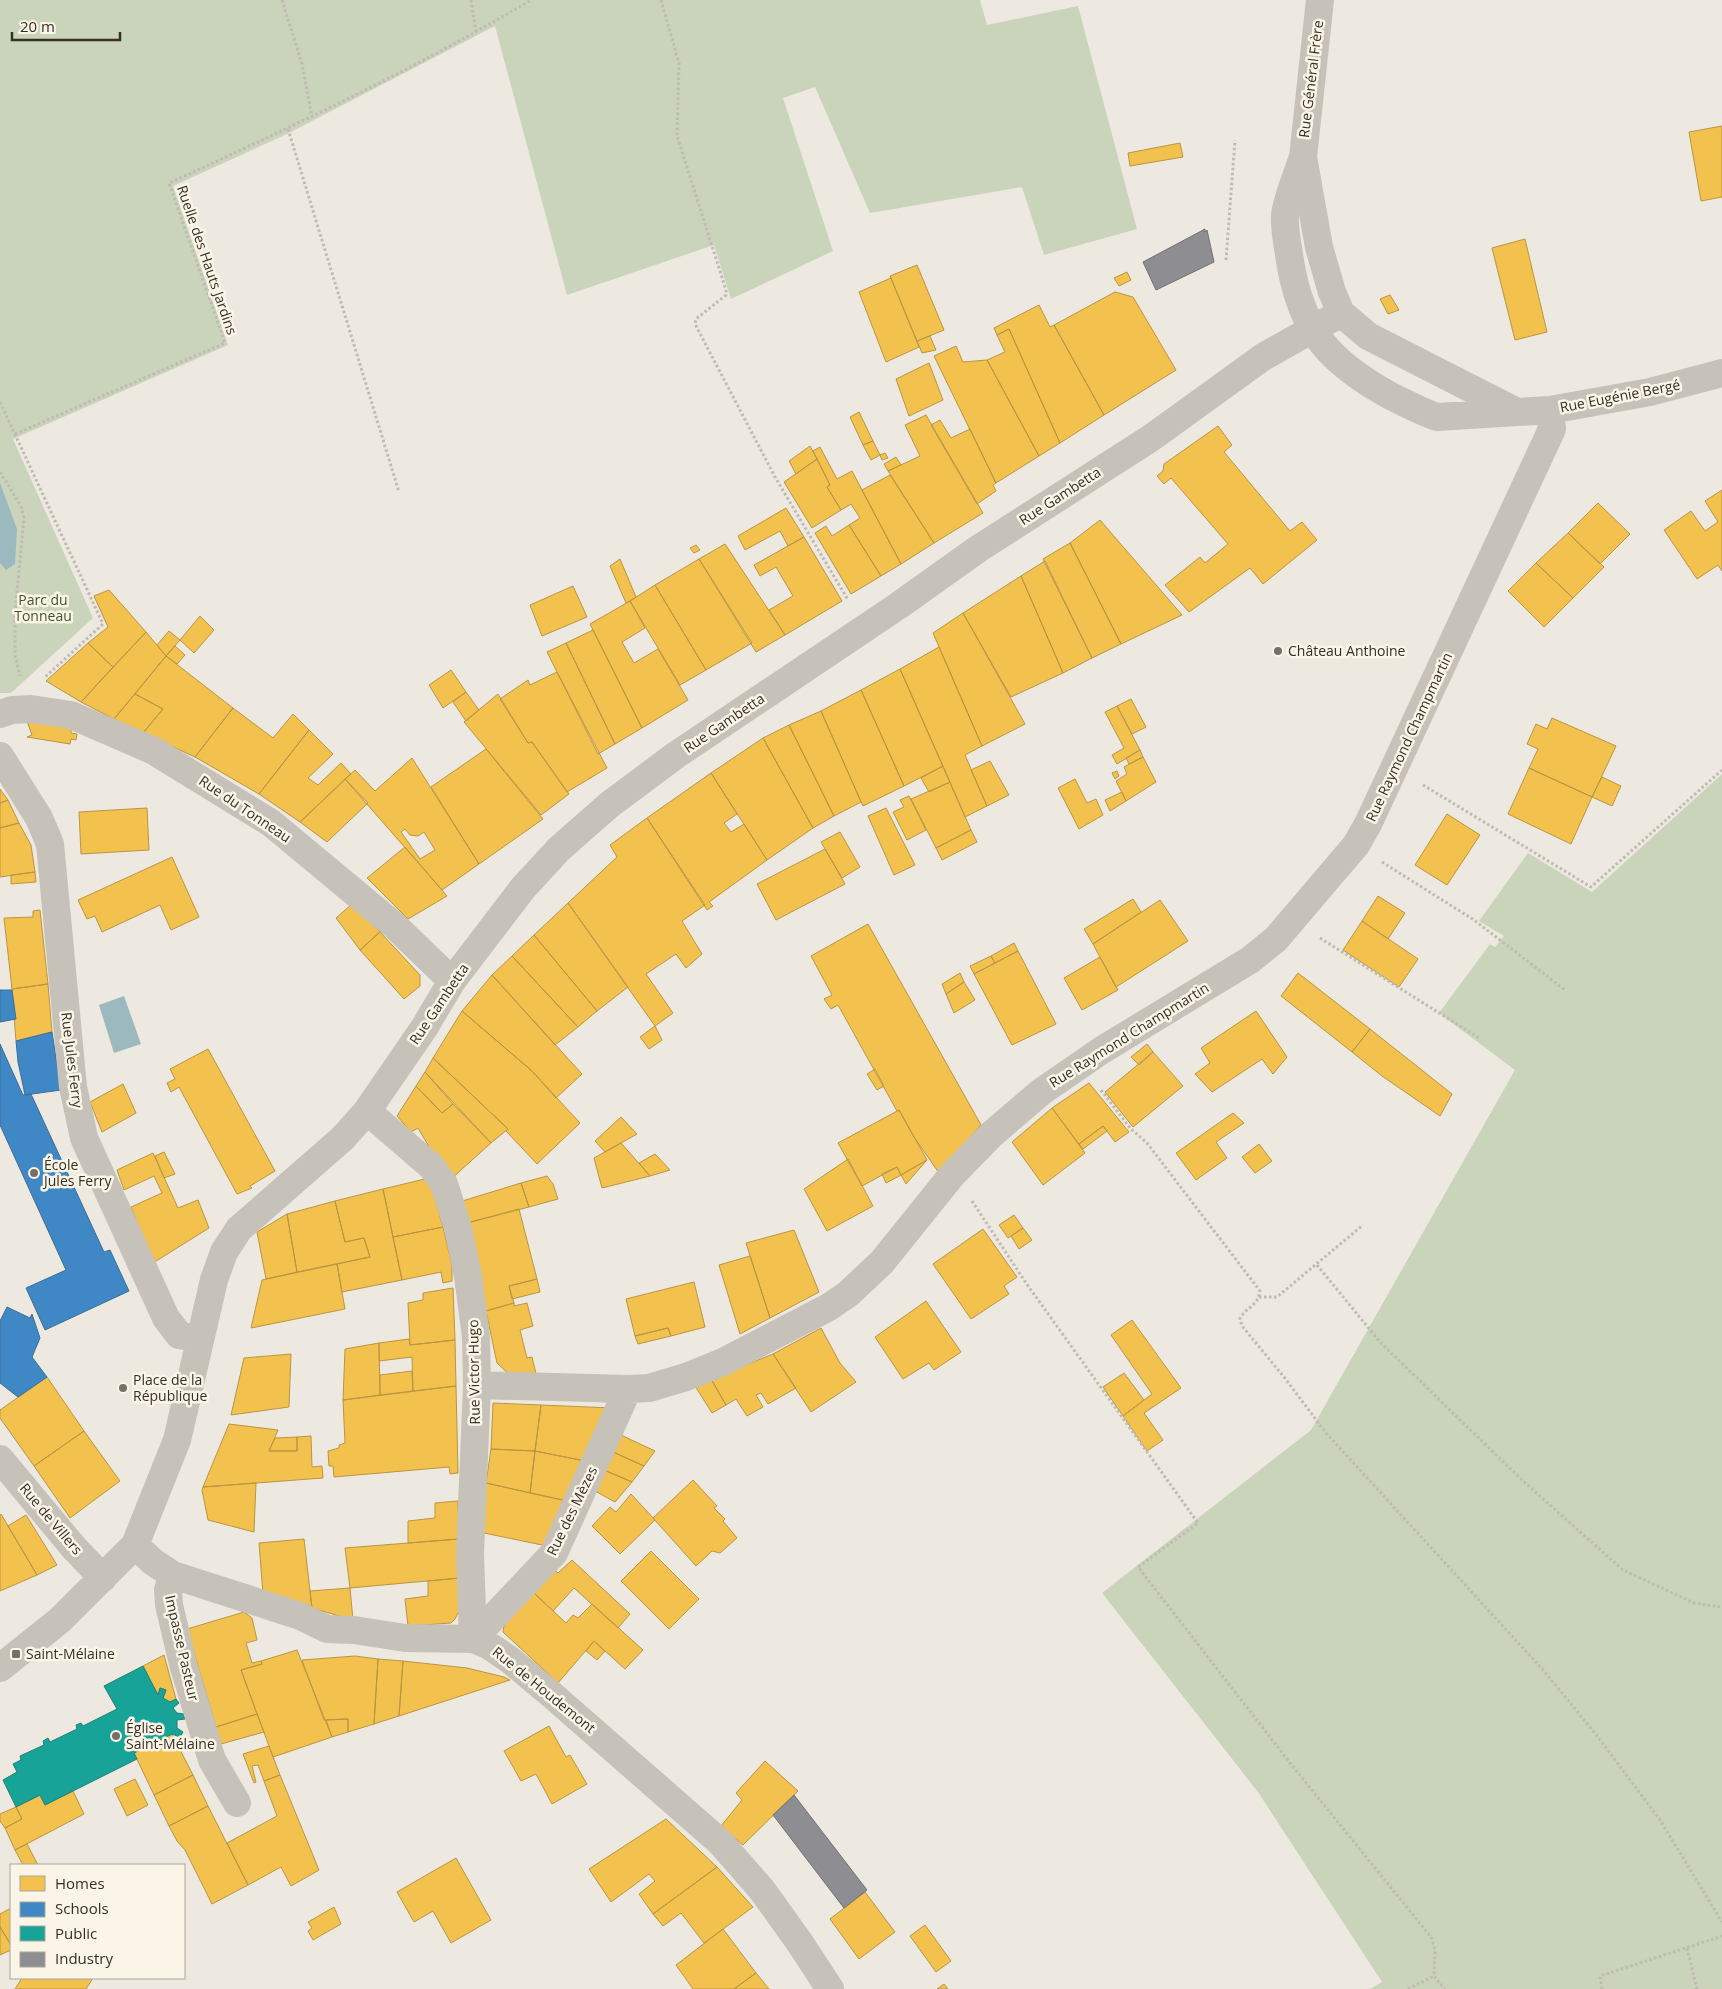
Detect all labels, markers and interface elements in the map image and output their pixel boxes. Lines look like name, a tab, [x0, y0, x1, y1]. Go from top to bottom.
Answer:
scale bar	[12, 10, 120, 42]
text: 20 m	[20, 16, 55, 36]
street label: Rue Général Frère	[1294, 19, 1327, 139]
street label: Ruelle des Hauts Jardins	[173, 183, 242, 337]
street label: Rue Eugénie Bergé	[1558, 374, 1682, 416]
street label: Rue Gambetta	[1015, 462, 1104, 529]
park label: Parc du Tonneau	[14, 590, 72, 625]
place label: Château Anthoine	[1288, 641, 1406, 660]
marker: Château Anthoine	[1272, 645, 1284, 657]
street label: Rue Raymond Champmartin	[1361, 649, 1456, 824]
street label: Rue Gambetta	[680, 688, 768, 757]
street label: Rue du Tonneau	[196, 771, 295, 846]
street label: Rue Gambetta	[404, 960, 473, 1048]
street label: Rue Raymond Champmartin	[1045, 978, 1212, 1092]
street label: Rue Jules Ferry	[57, 1011, 88, 1110]
place label: École Jules Ferry	[42, 1155, 113, 1190]
marker: École Jules Ferry	[28, 1167, 40, 1179]
street label: Rue Victor Hugo	[463, 1319, 484, 1425]
place label: Place de la République	[133, 1370, 207, 1405]
marker: Place de la République	[117, 1382, 129, 1394]
street label: Rue des Mèzes	[542, 1463, 601, 1559]
street label: Rue de Villers	[16, 1479, 87, 1559]
street label: Impasse Pasteur	[161, 1593, 204, 1703]
street label: Rue de Houdemont	[489, 1642, 600, 1737]
place label: Saint-Mélaine	[26, 1644, 115, 1663]
marker: Saint-Mélaine	[10, 1648, 22, 1660]
place label: Église Saint-Mélaine	[126, 1718, 215, 1753]
marker: Église Saint-Mélaine	[110, 1730, 122, 1742]
legend	[10, 1864, 185, 1979]
text: Homes	[55, 1873, 105, 1893]
text: Schools	[55, 1898, 109, 1918]
text: Public	[55, 1923, 97, 1943]
text: Industry	[55, 1948, 113, 1968]

